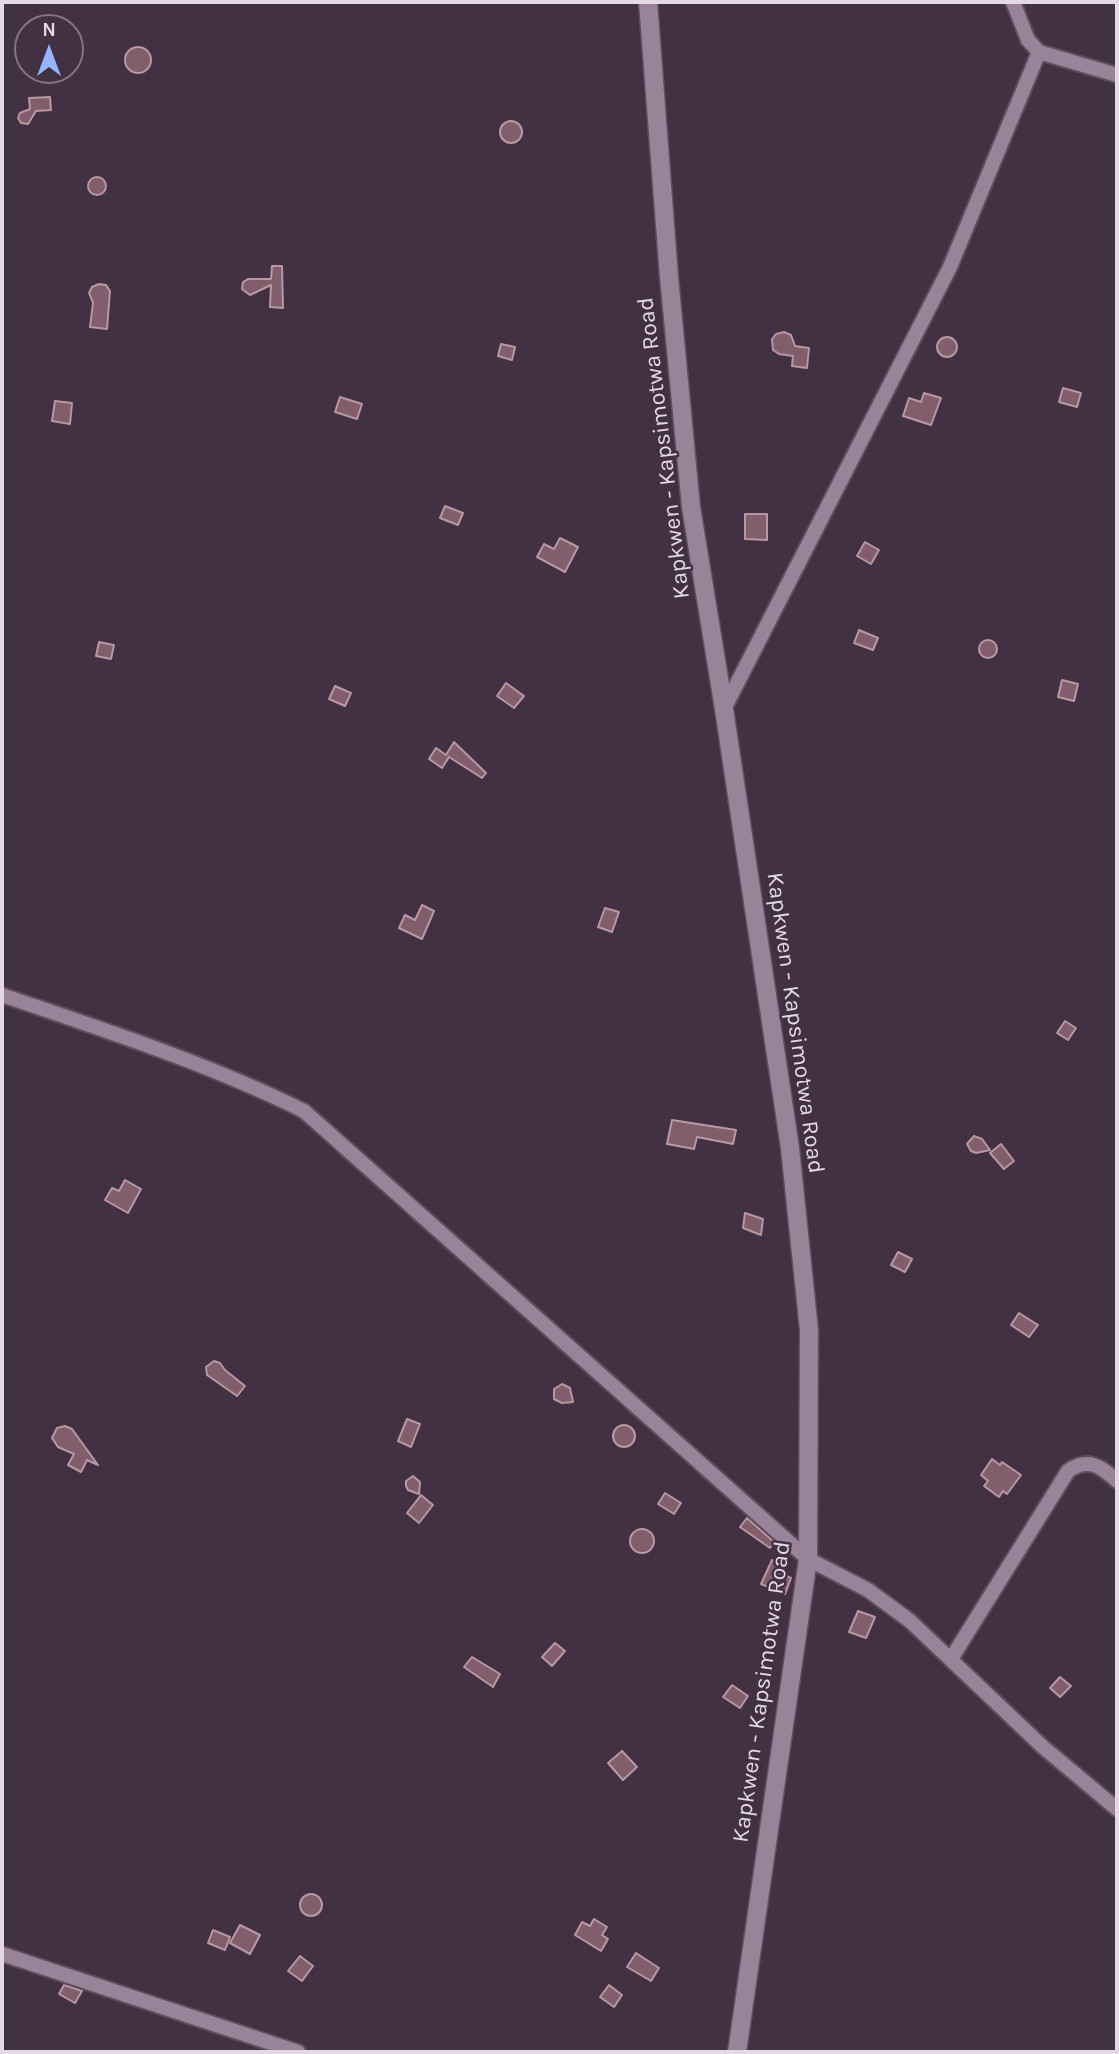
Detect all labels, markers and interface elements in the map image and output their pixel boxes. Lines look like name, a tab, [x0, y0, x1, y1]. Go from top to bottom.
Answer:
north arrow	[14, 14, 84, 84]
text: N	[42, 19, 56, 41]
street label: Kapkwen - Kapsimotwa Road	[632, 296, 696, 600]
street label: Kapkwen - Kapsimotwa Road	[760, 871, 830, 1175]
street label: Kapkwen - Kapsimotwa Road	[727, 1540, 797, 1844]

